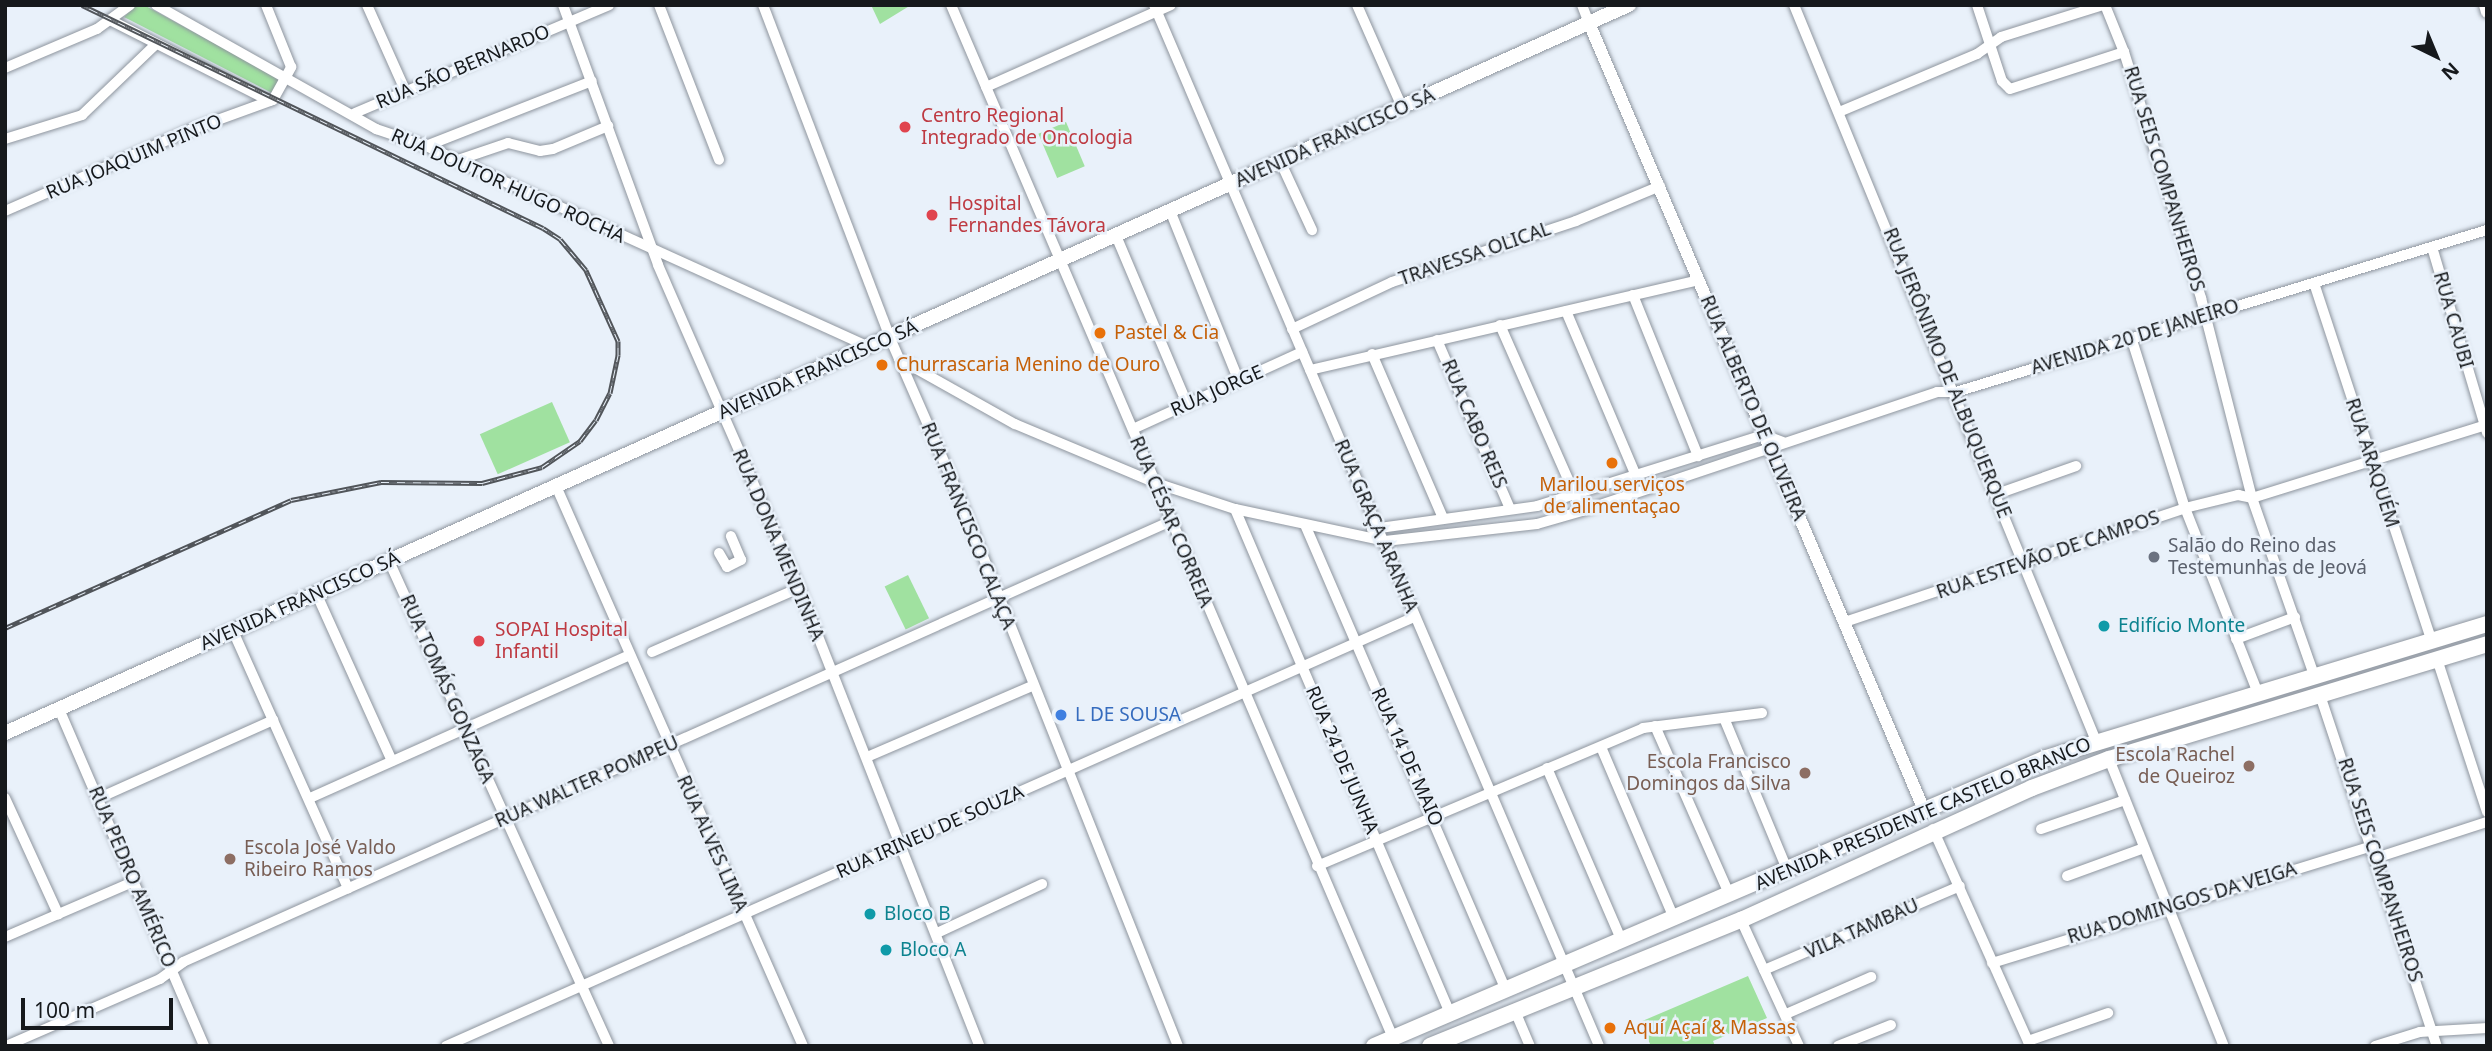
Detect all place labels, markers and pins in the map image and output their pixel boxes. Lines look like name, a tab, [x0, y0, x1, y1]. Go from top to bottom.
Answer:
place label: Centro Regional Integrado de Oncologia	[921, 105, 1133, 149]
marker: Centro Regional Integrado de Oncologia	[895, 117, 915, 137]
place label: Hospital Fernandes Távora	[948, 193, 1106, 237]
marker: Hospital Fernandes Távora	[922, 205, 942, 225]
place label: Pastel & Cia	[1114, 322, 1219, 344]
marker: Pastel & Cia	[1092, 325, 1108, 341]
place label: Churrascaria Menino de Ouro	[896, 354, 1160, 376]
marker: Churrascaria Menino de Ouro	[874, 357, 890, 373]
marker: Marilou serviços de alimentaçao	[1604, 455, 1620, 471]
place label: Marilou serviços de alimentaçao	[1539, 474, 1685, 518]
place label: Salão do Reino das Testemunhas de Jeová	[2168, 535, 2367, 579]
marker: Salão do Reino das Testemunhas de Jeová	[2146, 549, 2162, 565]
place label: Edifício Monte	[2118, 615, 2245, 637]
marker: Edifício Monte	[2096, 618, 2112, 634]
place label: SOPAI Hospital Infantil	[495, 619, 628, 663]
marker: SOPAI Hospital Infantil	[469, 631, 489, 651]
place label: L DE SOUSA	[1075, 704, 1181, 726]
marker: L DE SOUSA	[1053, 707, 1069, 723]
place label: Escola Rachel de Queiroz	[2115, 744, 2235, 788]
place label: Escola Francisco Domingos da Silva	[1626, 751, 1791, 795]
marker: Escola Rachel de Queiroz	[2241, 758, 2257, 774]
marker: Escola Francisco Domingos da Silva	[1797, 765, 1813, 781]
place label: Escola José Valdo Ribeiro Ramos	[244, 837, 396, 881]
marker: Escola José Valdo Ribeiro Ramos	[222, 851, 238, 867]
place label: Bloco B	[884, 903, 951, 925]
marker: Bloco B	[862, 906, 878, 922]
place label: Bloco A	[900, 939, 966, 961]
marker: Bloco A	[878, 942, 894, 958]
place label: Aquí Açaí & Massas	[1624, 1017, 1796, 1039]
marker: Aquí Açaí & Massas	[1602, 1020, 1618, 1036]

